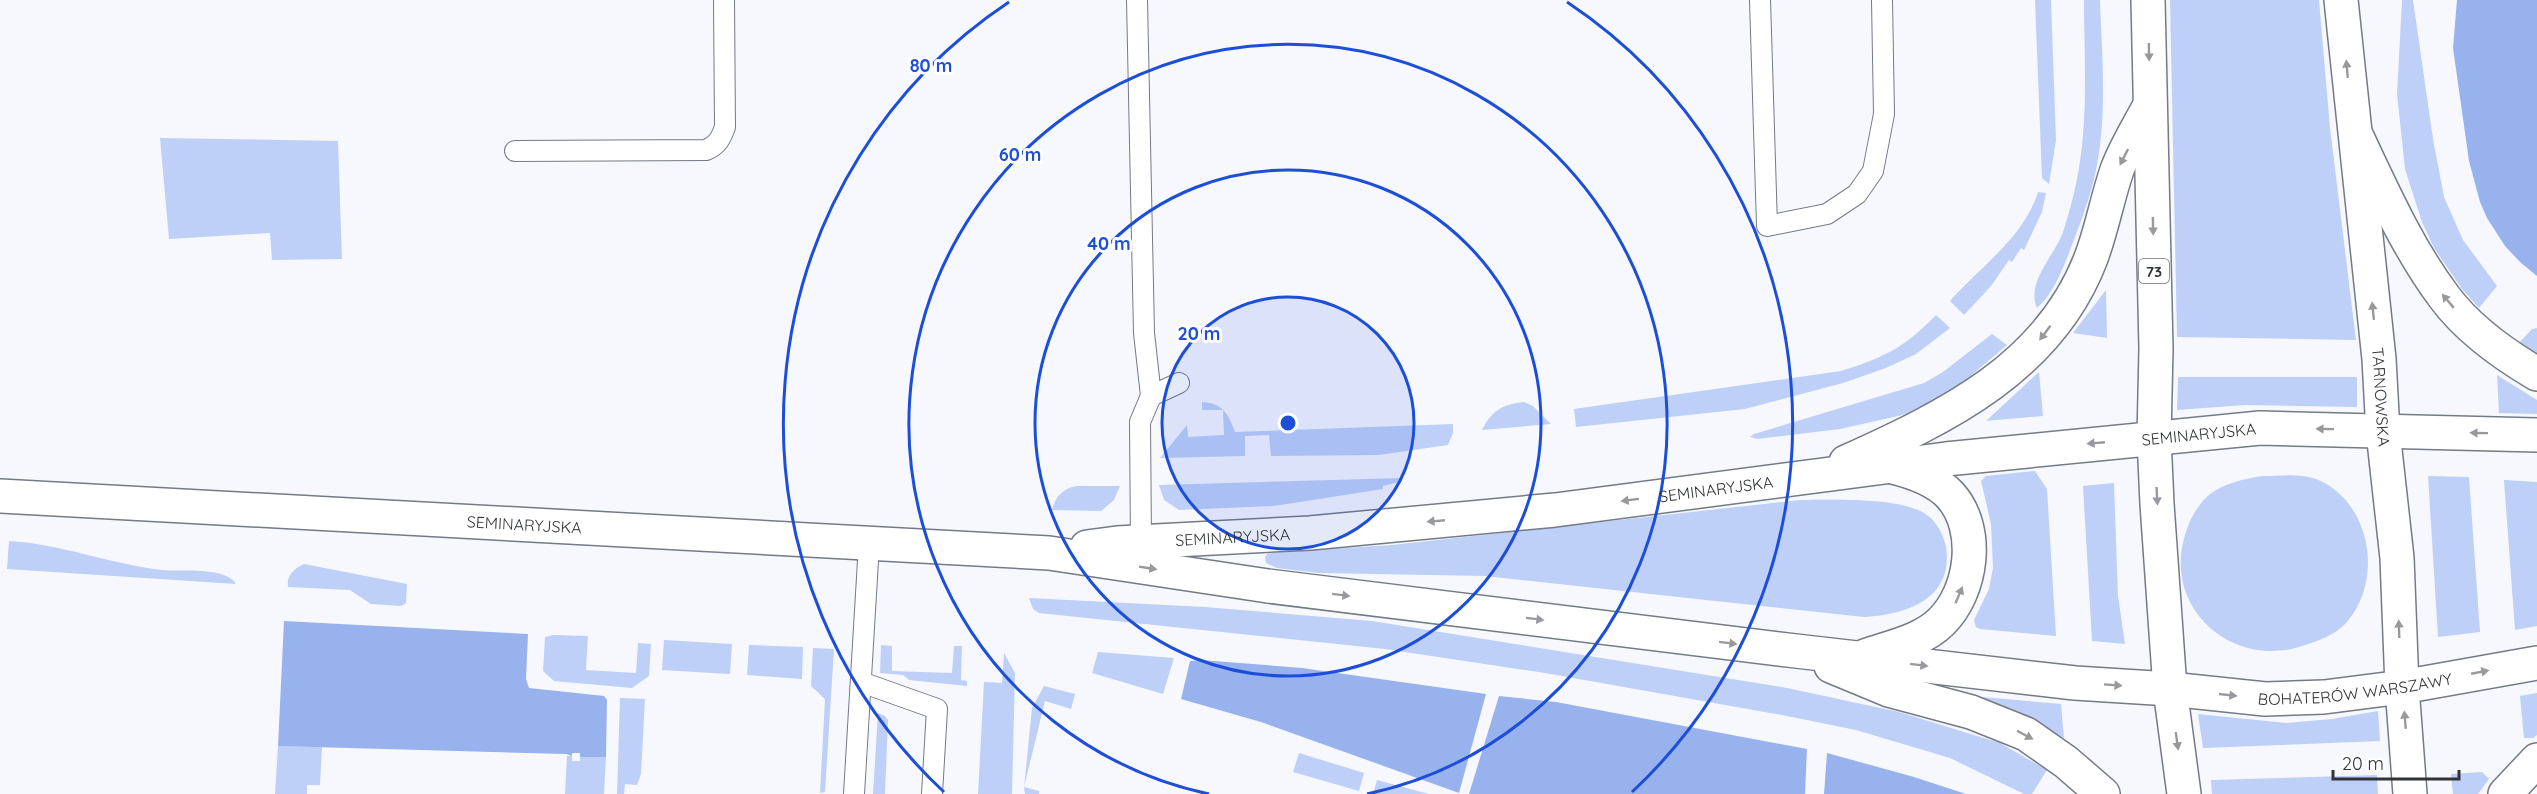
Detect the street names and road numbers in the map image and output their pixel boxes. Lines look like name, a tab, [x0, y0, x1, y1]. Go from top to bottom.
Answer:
road number: 73	[2139, 259, 2169, 283]
street label: TARNOWSKA	[2368, 346, 2395, 448]
street label: SEMINARYJSKA	[2141, 418, 2257, 450]
street label: SEMINARYJSKA	[1658, 472, 1774, 506]
street label: SEMINARYJSKA	[466, 511, 582, 538]
street label: SEMINARYJSKA	[1175, 524, 1290, 550]
street label: BOHATERÓW WARSZAWY	[2257, 668, 2453, 709]

